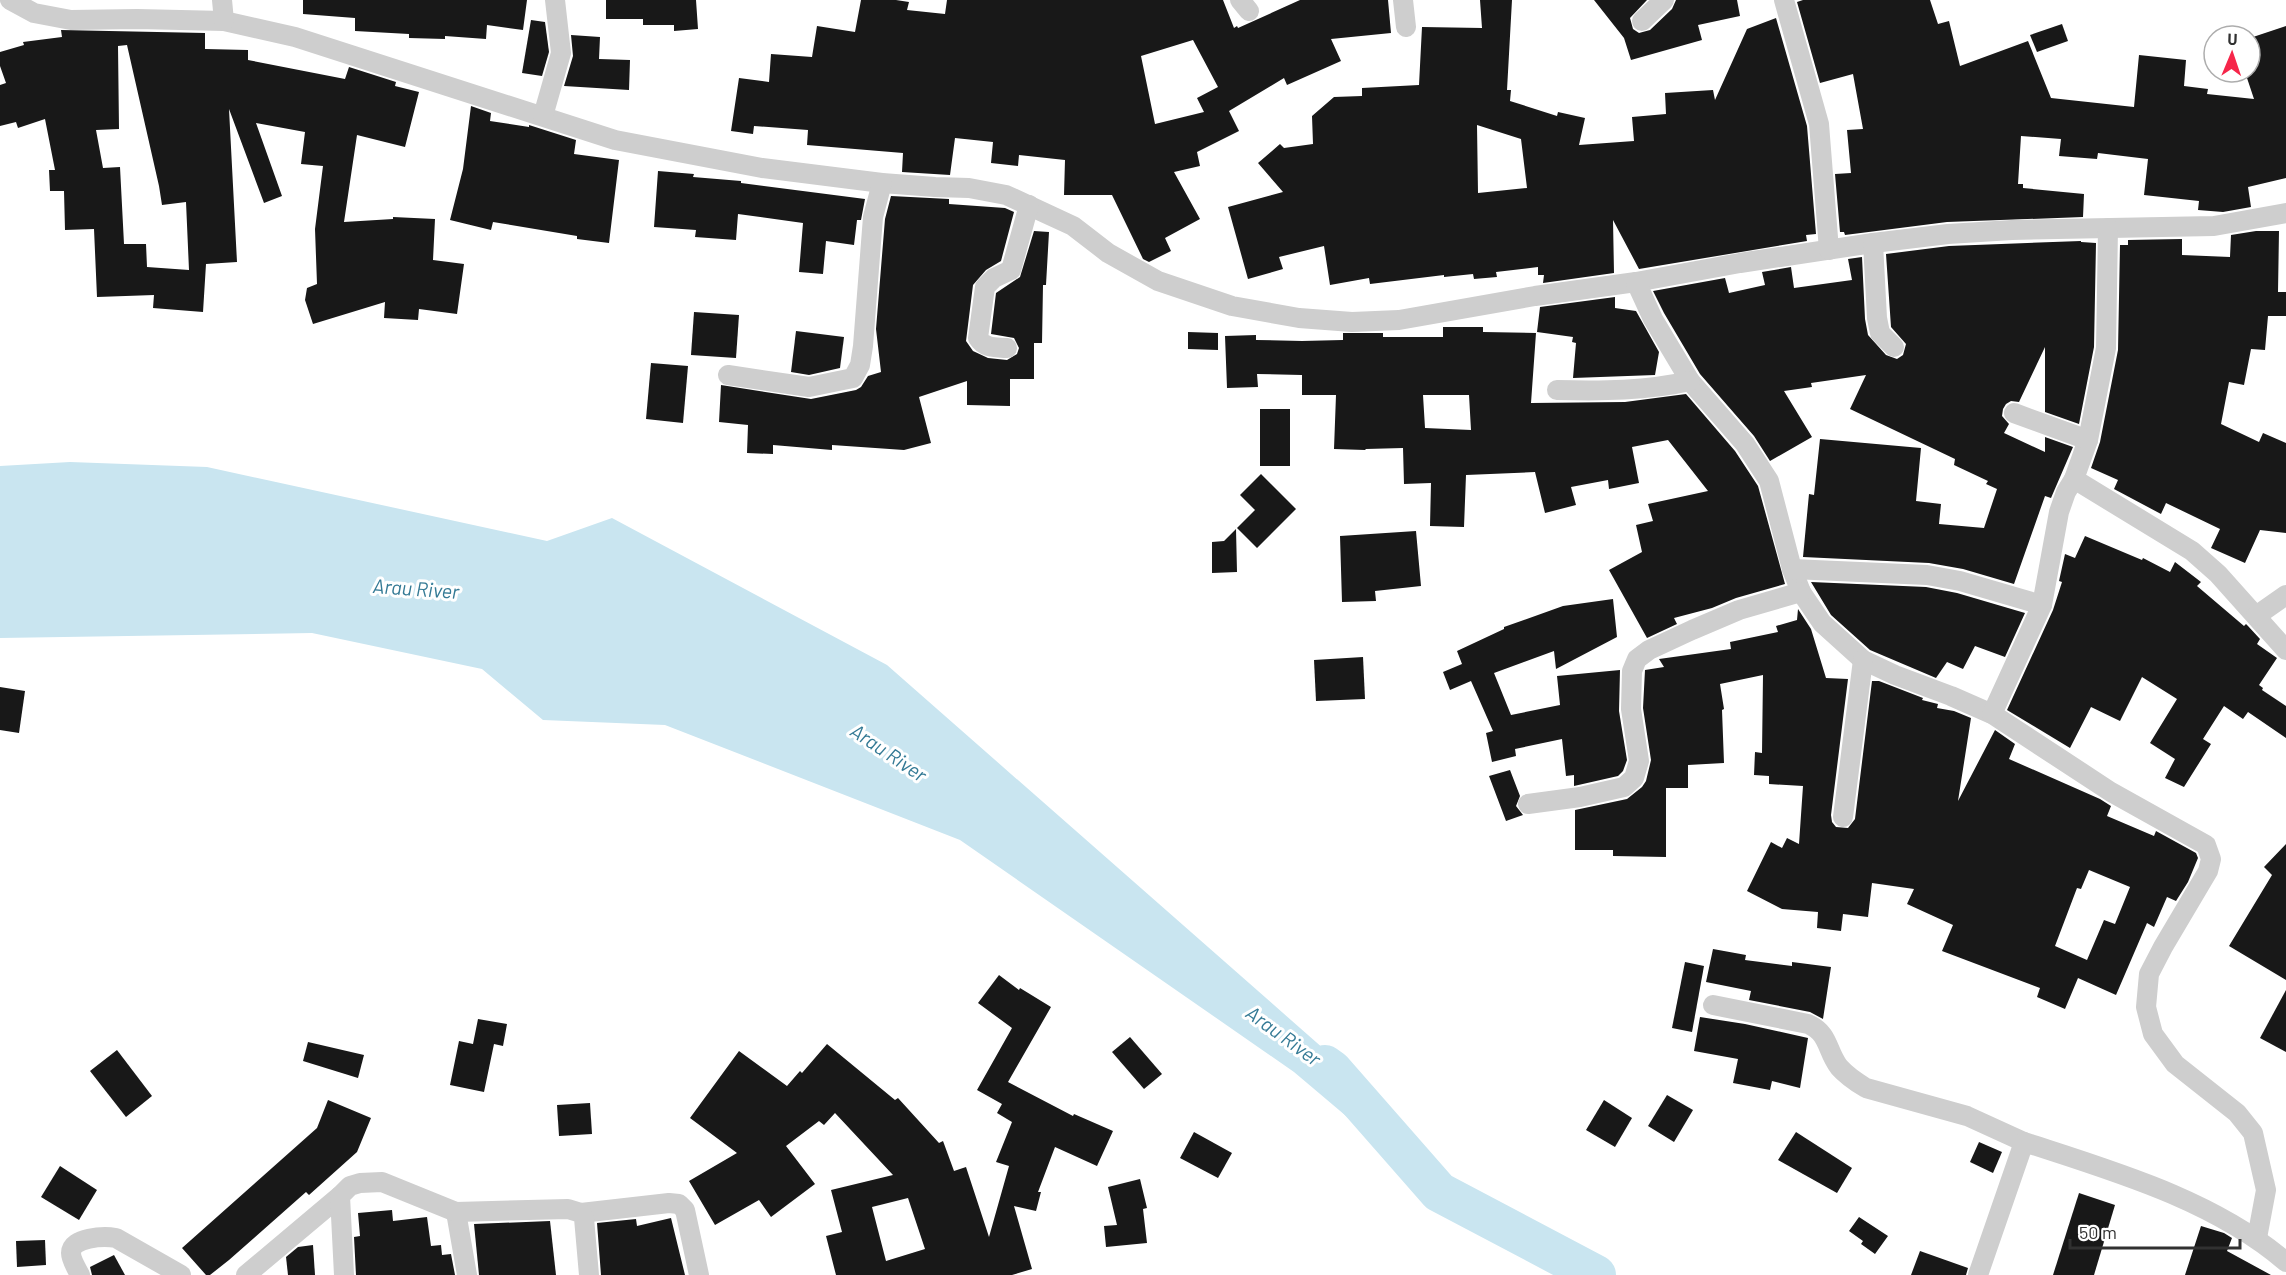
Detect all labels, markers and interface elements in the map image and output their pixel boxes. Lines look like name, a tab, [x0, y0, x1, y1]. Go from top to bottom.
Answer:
north arrow	[2202, 24, 2262, 84]
text: U	[2227, 29, 2238, 48]
water label: Arau River	[372, 573, 461, 603]
water label: Arau River	[846, 718, 932, 787]
water label: Arau River	[1242, 1000, 1327, 1071]
scale bar	[2070, 1212, 2240, 1250]
text: 50 m	[2079, 1221, 2117, 1243]

